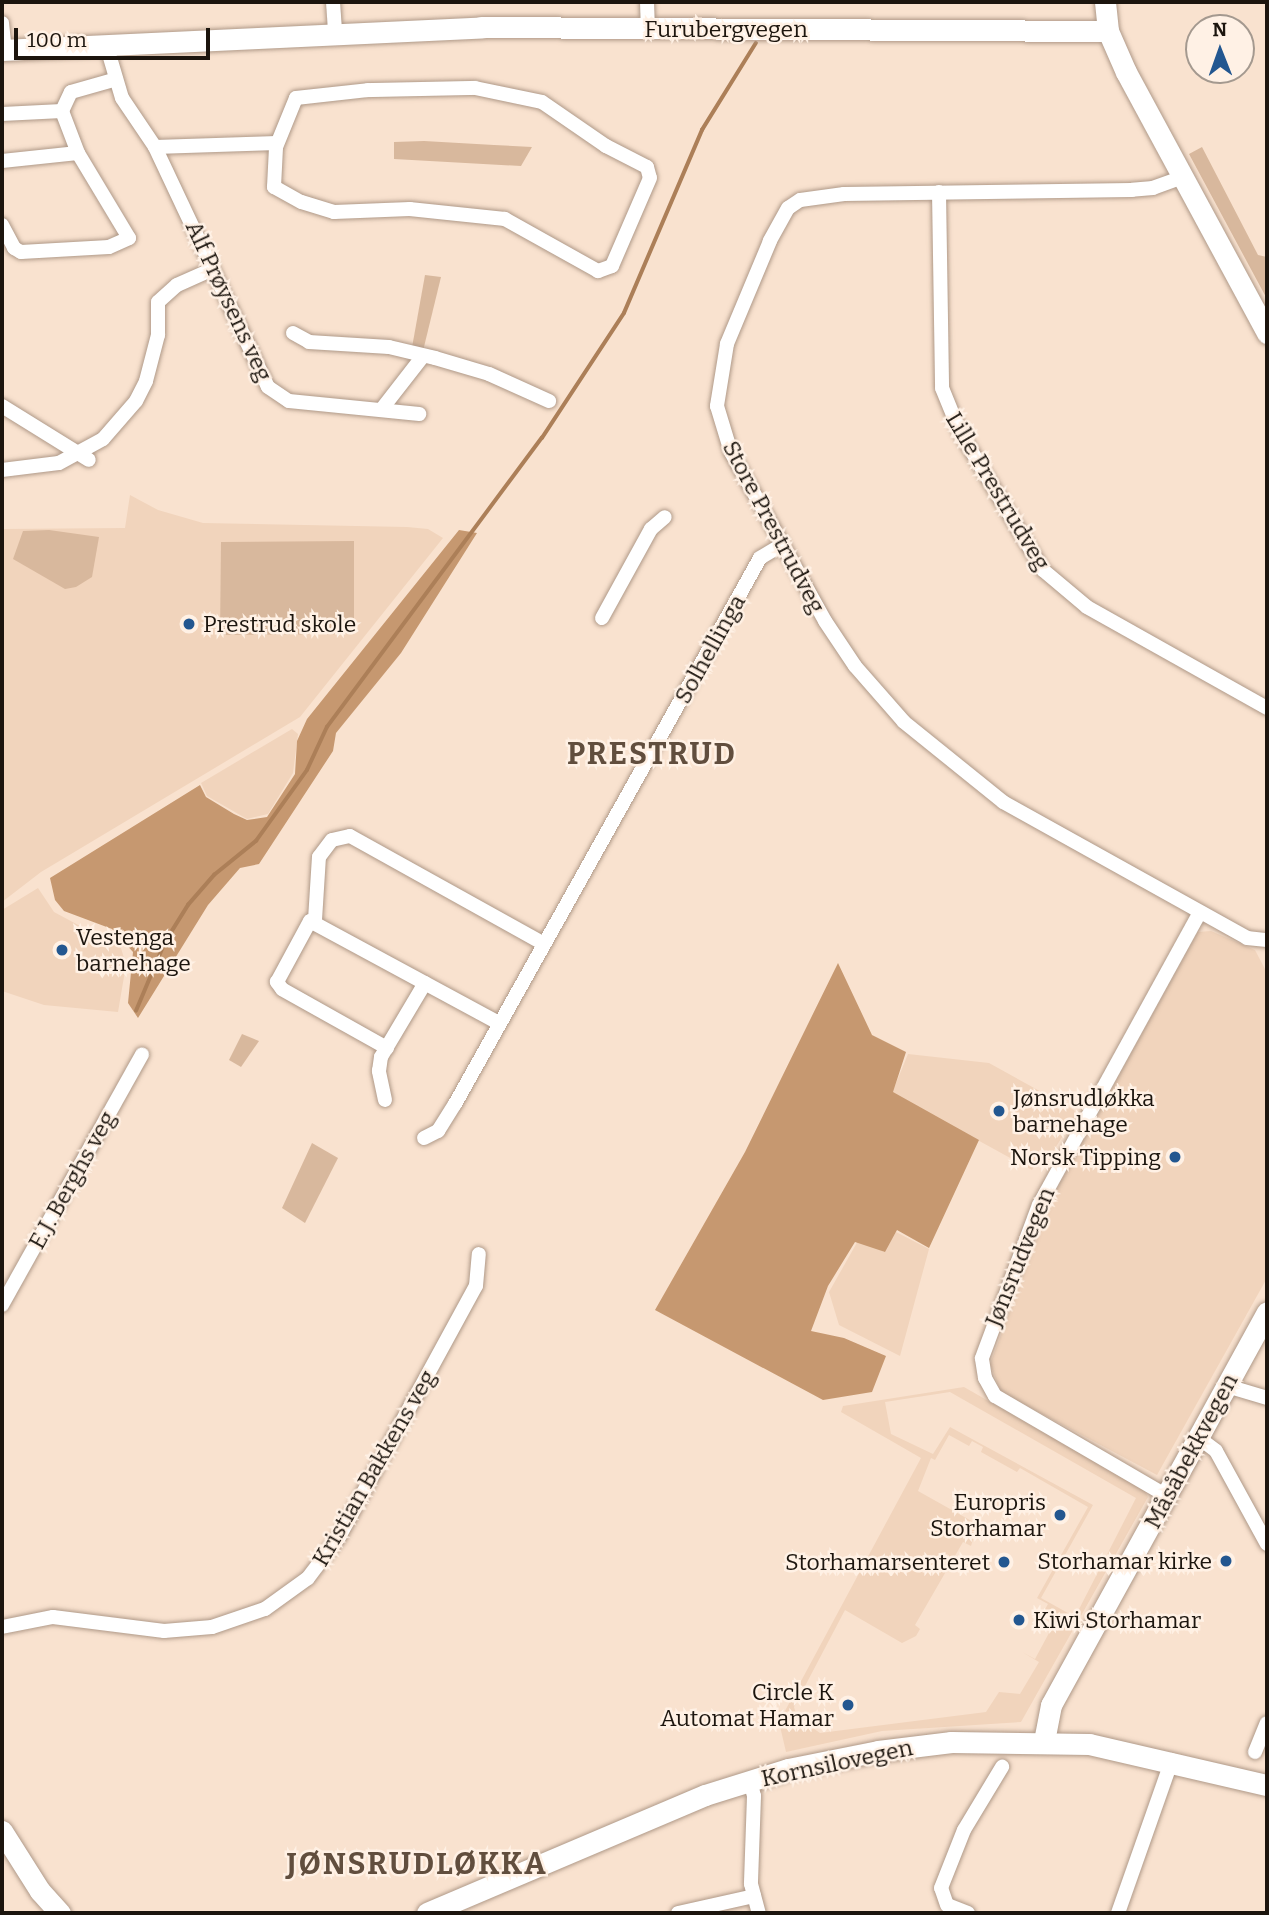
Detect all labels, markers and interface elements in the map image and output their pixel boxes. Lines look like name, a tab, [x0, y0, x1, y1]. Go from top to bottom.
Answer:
scale bar	[18, 14, 214, 58]
north arrow	[1185, 14, 1255, 84]
street label: Furubergvegen	[644, 15, 808, 43]
text: N	[1212, 18, 1227, 41]
text: 100 m	[27, 27, 87, 53]
street label: Alf Prøysens veg	[180, 216, 278, 386]
street label: Lille Prestrudveg	[940, 407, 1056, 575]
street label: Store Prestrudveg	[717, 436, 831, 618]
street label: Solhellinga	[669, 590, 751, 708]
place label: Prestrud skole	[203, 610, 356, 638]
marker: Prestrud skole	[181, 616, 197, 632]
district label: PRESTRUD	[568, 736, 736, 772]
place label: Vestenga barnehage	[76, 923, 191, 977]
marker: Vestenga barnehage	[54, 942, 70, 958]
place label: Jønsrudløkka barnehage	[1013, 1084, 1155, 1138]
marker: Jønsrudløkka barnehage	[991, 1103, 1007, 1119]
street label: E.J. Berghs veg	[23, 1106, 121, 1254]
place label: Norsk Tipping	[1010, 1143, 1161, 1171]
marker: Norsk Tipping	[1167, 1149, 1183, 1165]
street label: Jønsrudvegen	[980, 1183, 1060, 1331]
street label: Kristian Bakkens veg	[307, 1365, 441, 1571]
street label: Måsåbekkvegen	[1139, 1369, 1243, 1533]
place label: Europris Storhamar	[930, 1488, 1046, 1542]
marker: Europris Storhamar	[1052, 1507, 1068, 1523]
place label: Storhamar kirke	[1037, 1547, 1212, 1575]
place label: Storhamarsenteret	[785, 1548, 990, 1576]
marker: Storhamar kirke	[1218, 1553, 1234, 1569]
marker: Storhamarsenteret	[996, 1554, 1012, 1570]
place label: Kiwi Storhamar	[1033, 1606, 1201, 1634]
marker: Kiwi Storhamar	[1011, 1612, 1027, 1628]
place label: Circle K Automat Hamar	[660, 1678, 834, 1732]
marker: Circle K Automat Hamar	[840, 1697, 856, 1713]
street label: Kornsilovegen	[759, 1733, 915, 1793]
district label: JØNSRUDLØKKA	[288, 1846, 546, 1882]

